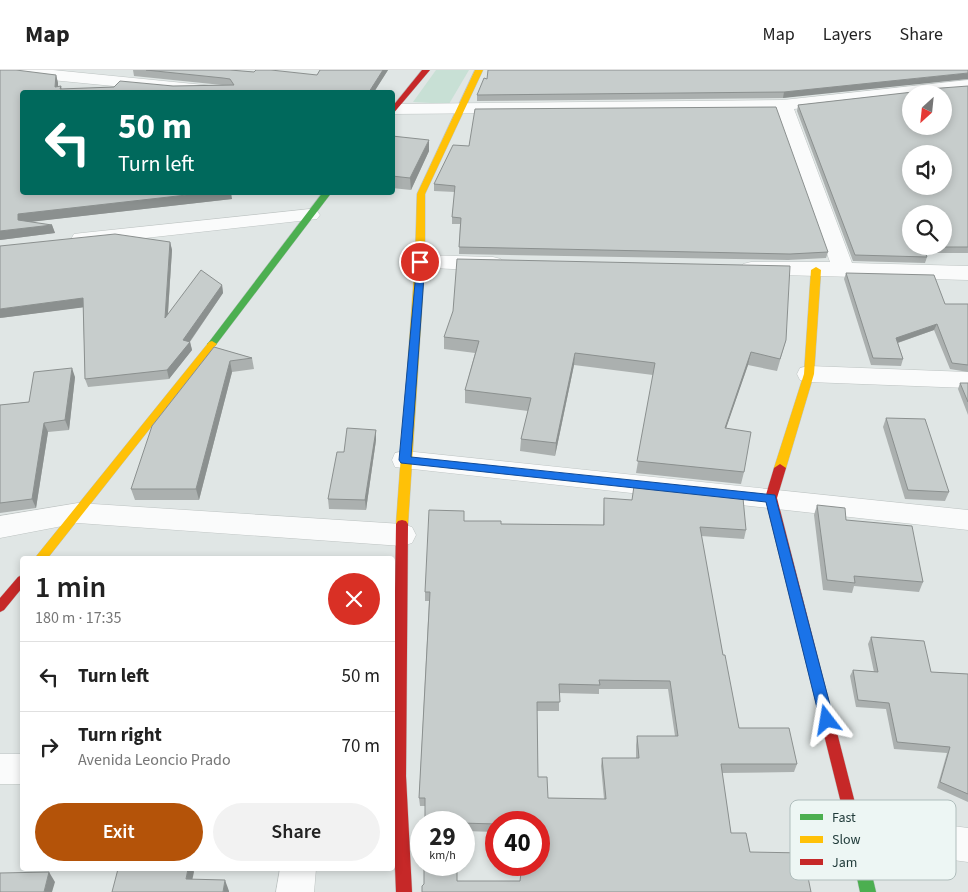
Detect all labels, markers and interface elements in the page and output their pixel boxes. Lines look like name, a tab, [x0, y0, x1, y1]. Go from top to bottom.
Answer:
text: Map	[25, 17, 70, 52]
text: Map	[763, 22, 795, 47]
text: Layers	[823, 22, 872, 47]
text: Share	[900, 22, 943, 47]
north arrow	[902, 85, 952, 135]
map controls	[902, 85, 952, 255]
text: 50 m	[118, 102, 192, 152]
icon: left	[35, 110, 100, 175]
button: sound	[902, 145, 952, 195]
text: Turn left	[118, 148, 194, 180]
button: search	[902, 205, 952, 255]
pin	[399, 241, 441, 283]
icon: arrive	[406, 248, 434, 276]
text: 1 min	[35, 566, 106, 609]
button: close	[328, 573, 380, 625]
text: 180 m · 17:35	[35, 607, 122, 629]
icon: left	[35, 663, 63, 691]
text: Turn left	[78, 663, 149, 690]
text: 50 m	[342, 663, 380, 690]
position arrow	[800, 693, 852, 745]
text: Turn right	[78, 722, 162, 749]
icon: right	[35, 733, 63, 761]
text: 70 m	[342, 733, 380, 760]
text: Avenida Leoncio Prado	[78, 749, 231, 771]
legend	[790, 800, 956, 880]
button: Exit	[35, 803, 203, 861]
button: Share	[213, 803, 380, 861]
text: Fast	[832, 808, 856, 828]
speed limit sign: 40	[485, 811, 550, 876]
text: 29	[429, 819, 456, 855]
text: Slow	[832, 830, 861, 850]
text: km/h	[429, 847, 456, 864]
text: Jam	[832, 853, 857, 873]

